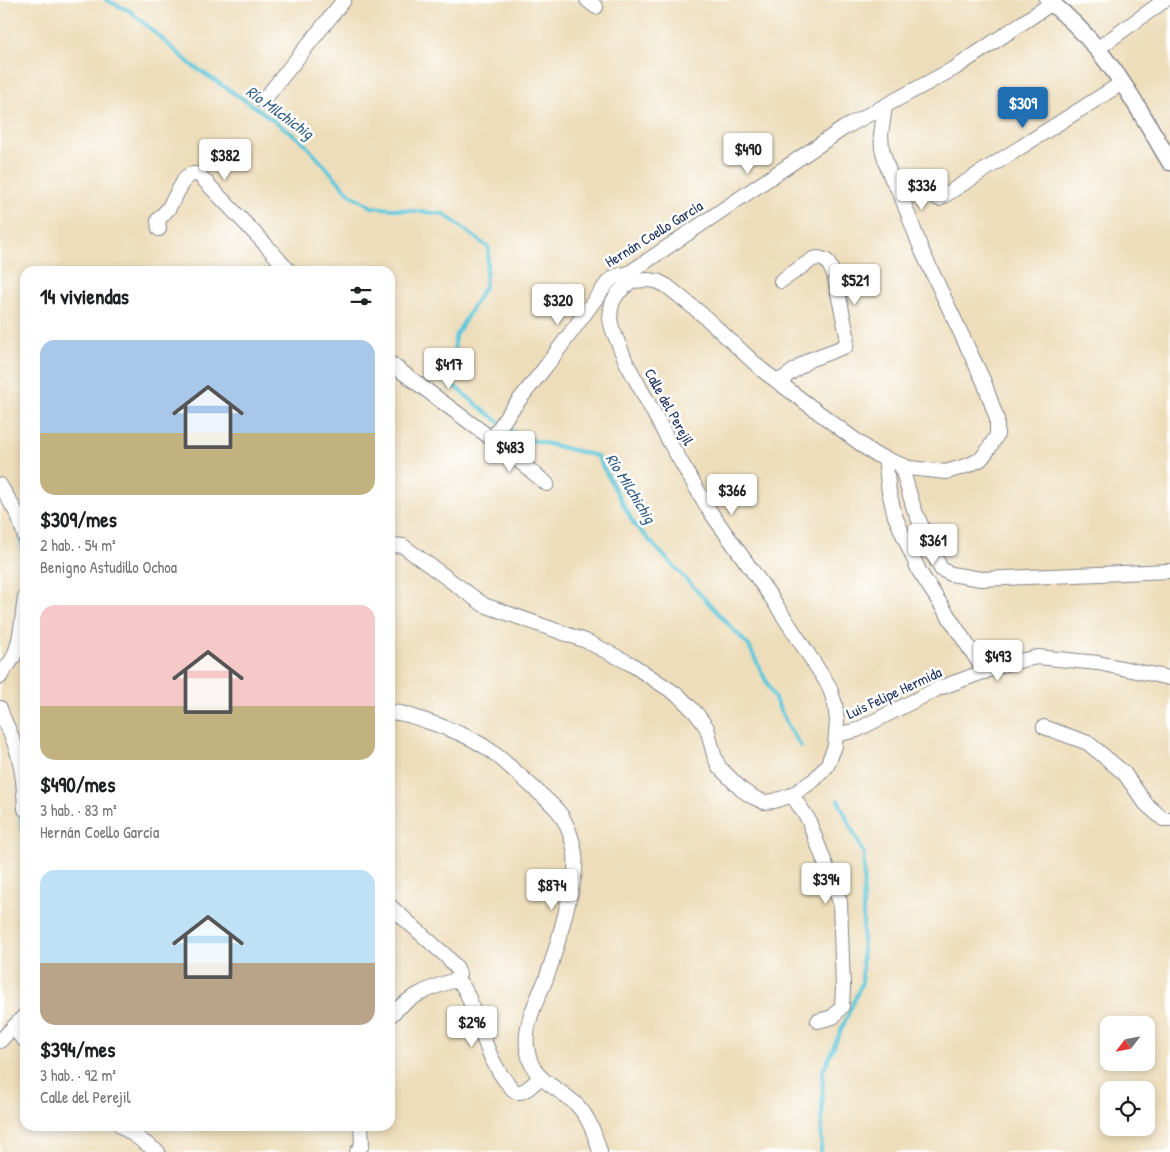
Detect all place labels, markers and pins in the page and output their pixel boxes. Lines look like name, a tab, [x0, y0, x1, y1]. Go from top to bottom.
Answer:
pin: $309	[993, 86, 1053, 129]
pin: $490	[718, 132, 778, 175]
pin: $382	[195, 138, 255, 181]
pin: $336	[892, 168, 952, 211]
pin: $521	[825, 264, 885, 306]
pin: $320	[528, 284, 588, 326]
pin: $417	[419, 348, 479, 390]
pin: $483	[480, 430, 540, 473]
pin: $366	[702, 474, 762, 516]
pin: $361	[903, 524, 963, 566]
pin: $493	[968, 640, 1028, 682]
pin: $394	[796, 862, 856, 905]
pin: $874	[522, 868, 582, 911]
pin: $296	[442, 1006, 502, 1048]

